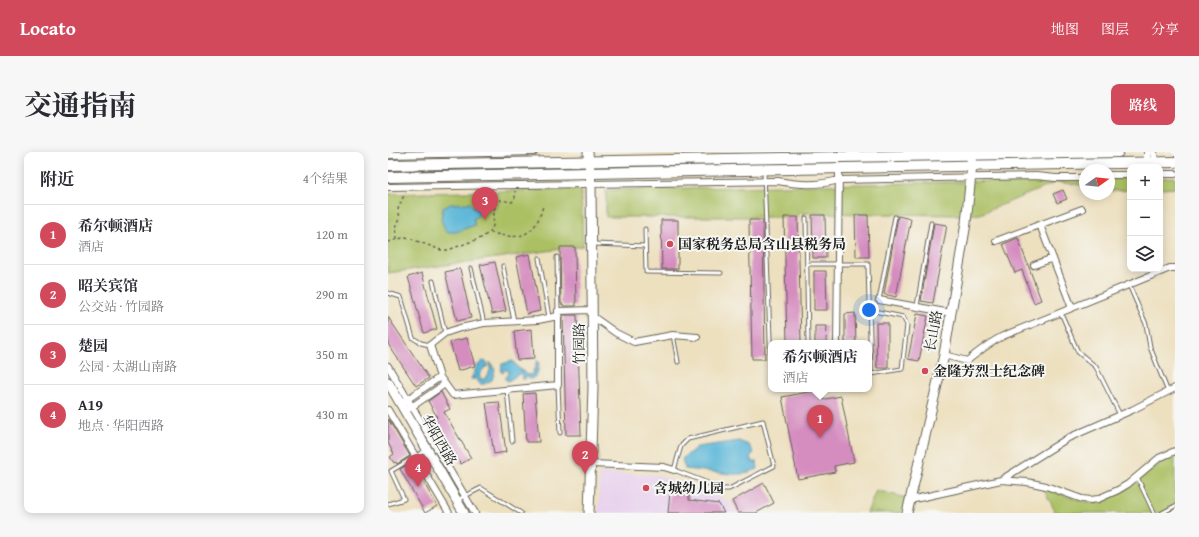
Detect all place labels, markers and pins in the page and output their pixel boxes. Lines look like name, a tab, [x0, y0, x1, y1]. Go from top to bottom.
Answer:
pin: 3	[472, 187, 498, 220]
place label: 国家税务总局含山县税务局	[678, 234, 846, 254]
marker: 国家税务总局含山县税务局	[665, 239, 675, 249]
place label: 金隆芳烈士纪念碑	[933, 361, 1045, 381]
marker: 金隆芳烈士纪念碑	[920, 366, 930, 376]
pin: 1	[807, 405, 833, 438]
pin: 2	[572, 441, 598, 474]
pin: 4	[405, 454, 431, 487]
place label: 含城幼儿园	[654, 478, 724, 498]
marker: 含城幼儿园	[641, 483, 651, 493]

